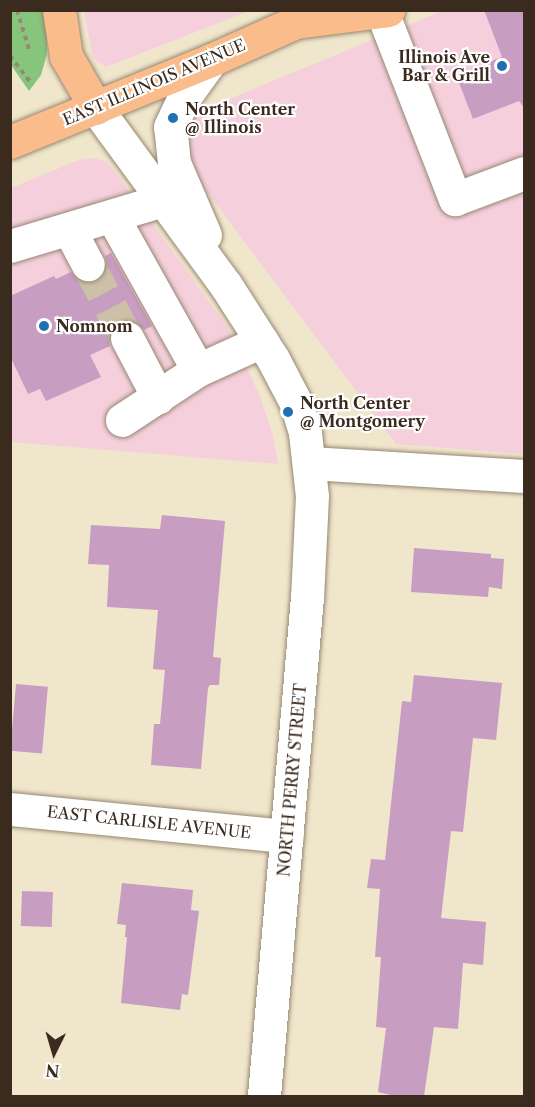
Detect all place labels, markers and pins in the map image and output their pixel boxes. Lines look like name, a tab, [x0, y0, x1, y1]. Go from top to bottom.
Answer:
place label: Illinois Ave Bar & Grill	[398, 47, 490, 85]
marker: Illinois Ave Bar & Grill	[495, 59, 509, 73]
place label: North Center @ Illinois	[185, 99, 295, 137]
marker: North Center @ Illinois	[166, 111, 180, 125]
place label: Nomnom	[56, 316, 133, 336]
marker: Nomnom	[37, 319, 51, 333]
place label: North Center @ Montgomery	[300, 393, 425, 431]
marker: North Center @ Montgomery	[281, 405, 295, 419]

